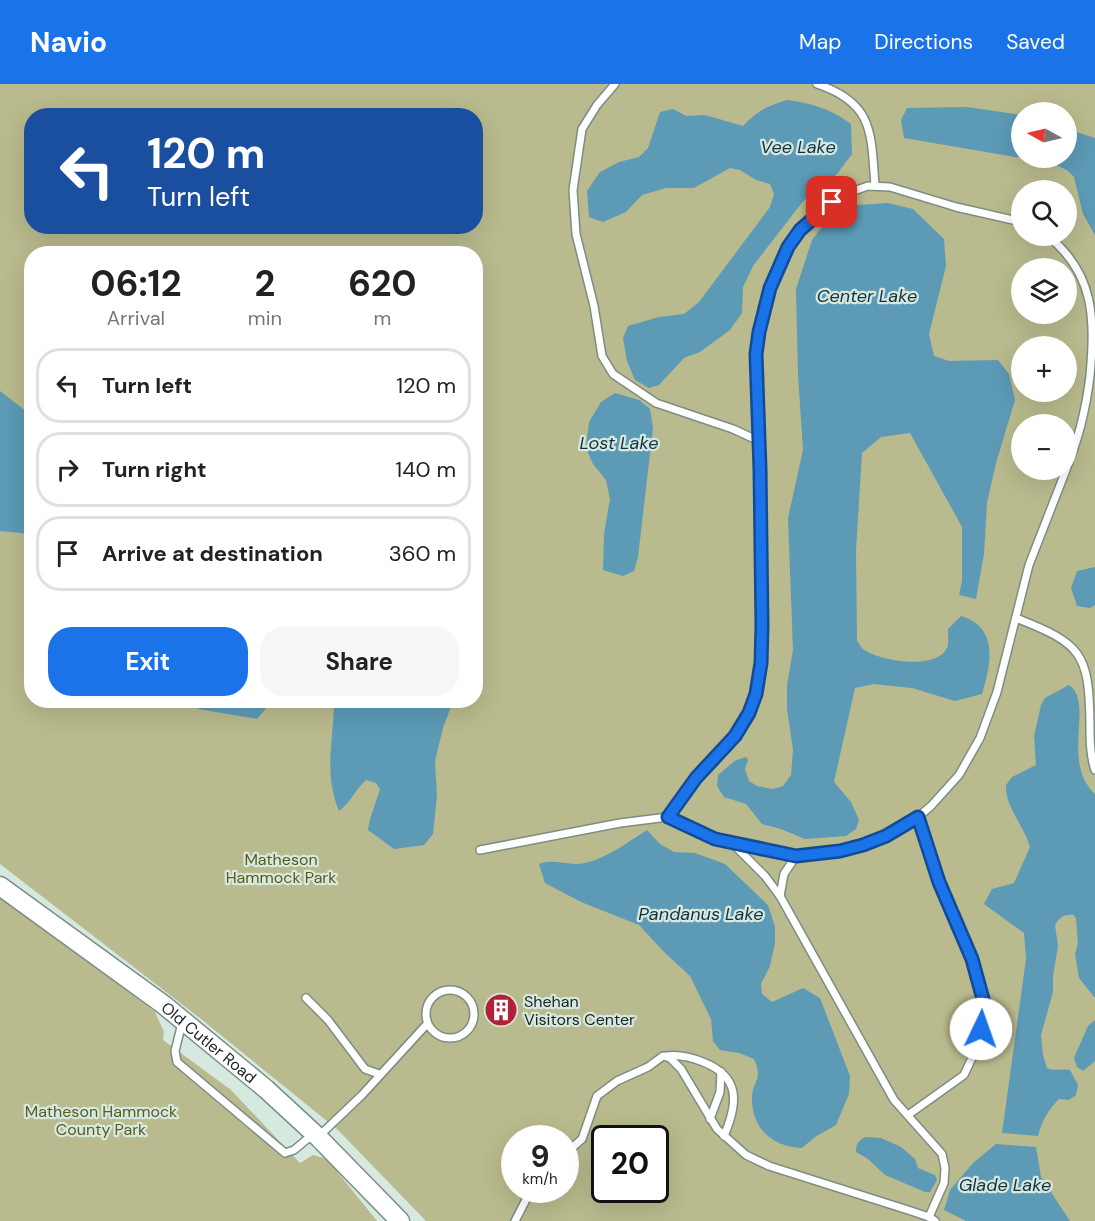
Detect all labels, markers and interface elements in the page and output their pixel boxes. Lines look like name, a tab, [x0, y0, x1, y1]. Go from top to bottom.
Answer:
text: Navio	[30, 24, 107, 61]
text: Map	[799, 28, 841, 56]
text: Directions	[874, 28, 973, 56]
text: Saved	[1006, 28, 1065, 56]
north arrow	[1011, 102, 1077, 168]
map controls	[1011, 102, 1077, 480]
text: 120 m	[147, 126, 265, 181]
icon: left	[48, 132, 126, 210]
water label: Vee Lake	[760, 135, 836, 159]
pin	[806, 176, 857, 227]
text: Turn left	[147, 179, 250, 214]
button: search	[1011, 180, 1077, 246]
icon: arrive	[815, 185, 848, 218]
button: layers	[1011, 258, 1077, 324]
text: 06:12	[90, 260, 182, 307]
text: 2	[254, 260, 275, 307]
text: 620	[348, 260, 417, 307]
water label: Center Lake	[817, 284, 917, 308]
text: Arrival	[107, 305, 165, 331]
text: min	[248, 305, 282, 331]
text: m	[374, 305, 391, 331]
button: +	[1011, 336, 1077, 402]
icon: left	[51, 369, 84, 402]
text: Turn left	[102, 371, 192, 400]
text: 120 m	[396, 371, 456, 400]
button: −	[1011, 414, 1077, 480]
water label: Lost Lake	[579, 431, 659, 455]
icon: right	[51, 453, 84, 486]
text: Turn right	[102, 455, 207, 484]
text: 140 m	[395, 455, 456, 484]
icon: arrive	[51, 537, 84, 570]
text: Arrive at destination	[102, 539, 323, 568]
text: 360 m	[389, 539, 456, 568]
button: Exit	[48, 627, 248, 696]
button: Share	[260, 627, 459, 696]
park label: Matheson Hammock Park	[226, 849, 336, 888]
water label: Pandanus Lake	[638, 902, 764, 926]
place label: Shehan Visitors Center	[524, 991, 635, 1030]
building icon: Shehan Visitors Center	[483, 992, 519, 1028]
street label: Old Cutler Road	[157, 997, 261, 1088]
position arrow	[949, 997, 1013, 1061]
park label: Matheson Hammock County Park	[25, 1101, 177, 1140]
speed limit sign: 20	[591, 1125, 669, 1203]
text: 9	[530, 1137, 550, 1176]
text: km/h	[522, 1169, 558, 1189]
water label: Glade Lake	[959, 1173, 1051, 1197]

